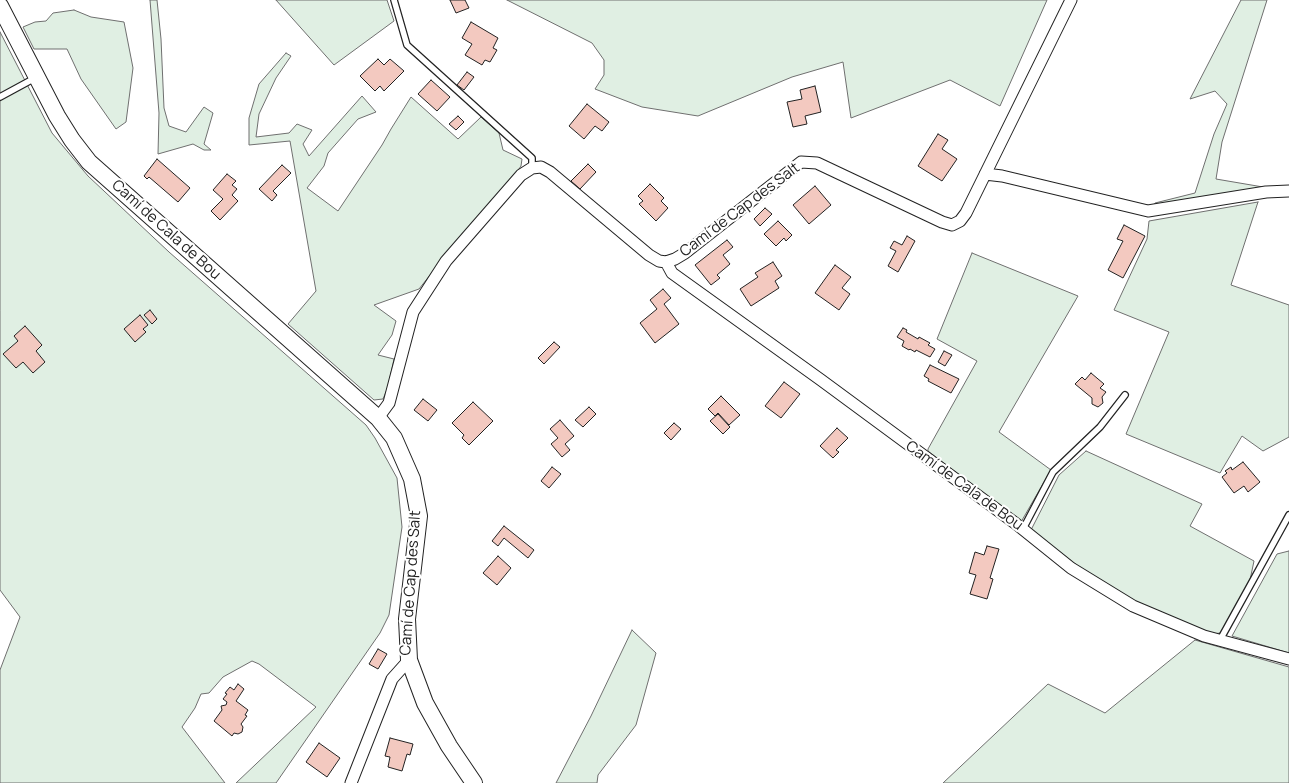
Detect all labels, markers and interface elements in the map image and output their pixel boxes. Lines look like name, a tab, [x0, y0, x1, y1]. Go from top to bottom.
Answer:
street label: Camí de Cap des Salt	[676, 159, 804, 261]
street label: Camí de Cala de Bou	[108, 176, 224, 284]
street label: Camí de Cala de Bou	[902, 437, 1026, 535]
street label: Camí de Cap des Salt	[397, 510, 425, 656]

